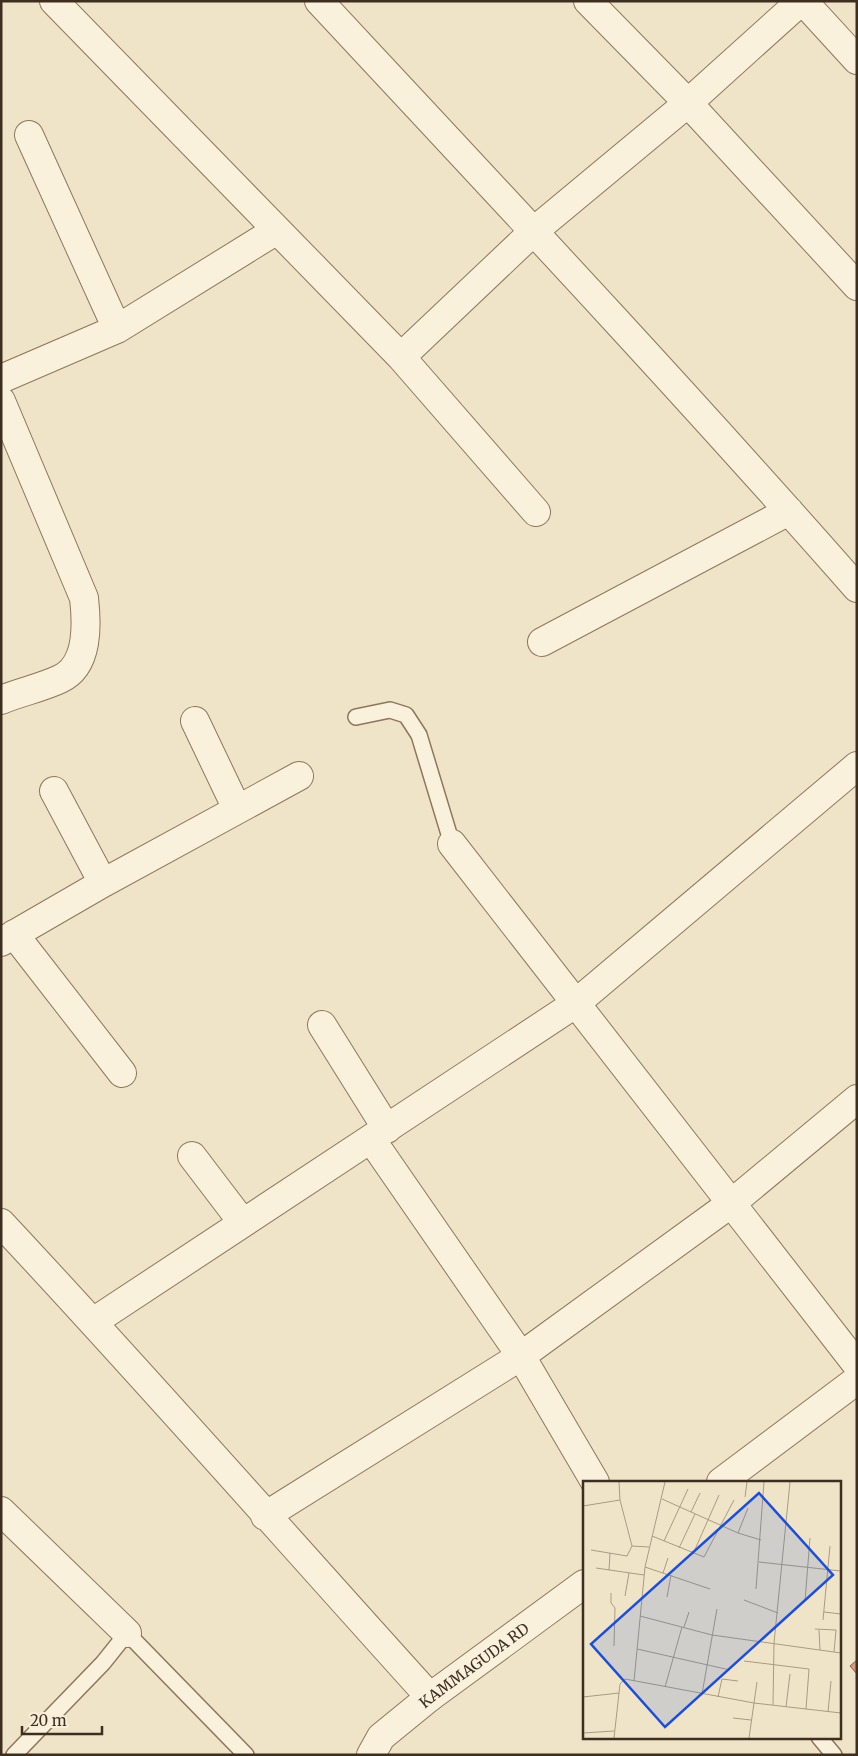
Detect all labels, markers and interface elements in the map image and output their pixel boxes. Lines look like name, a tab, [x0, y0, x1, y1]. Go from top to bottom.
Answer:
inset map	[583, 1481, 840, 1738]
street label: KAMMAGUDA RD	[415, 1618, 532, 1712]
scale bar	[22, 1704, 102, 1736]
text: 20 m	[30, 1711, 67, 1730]

